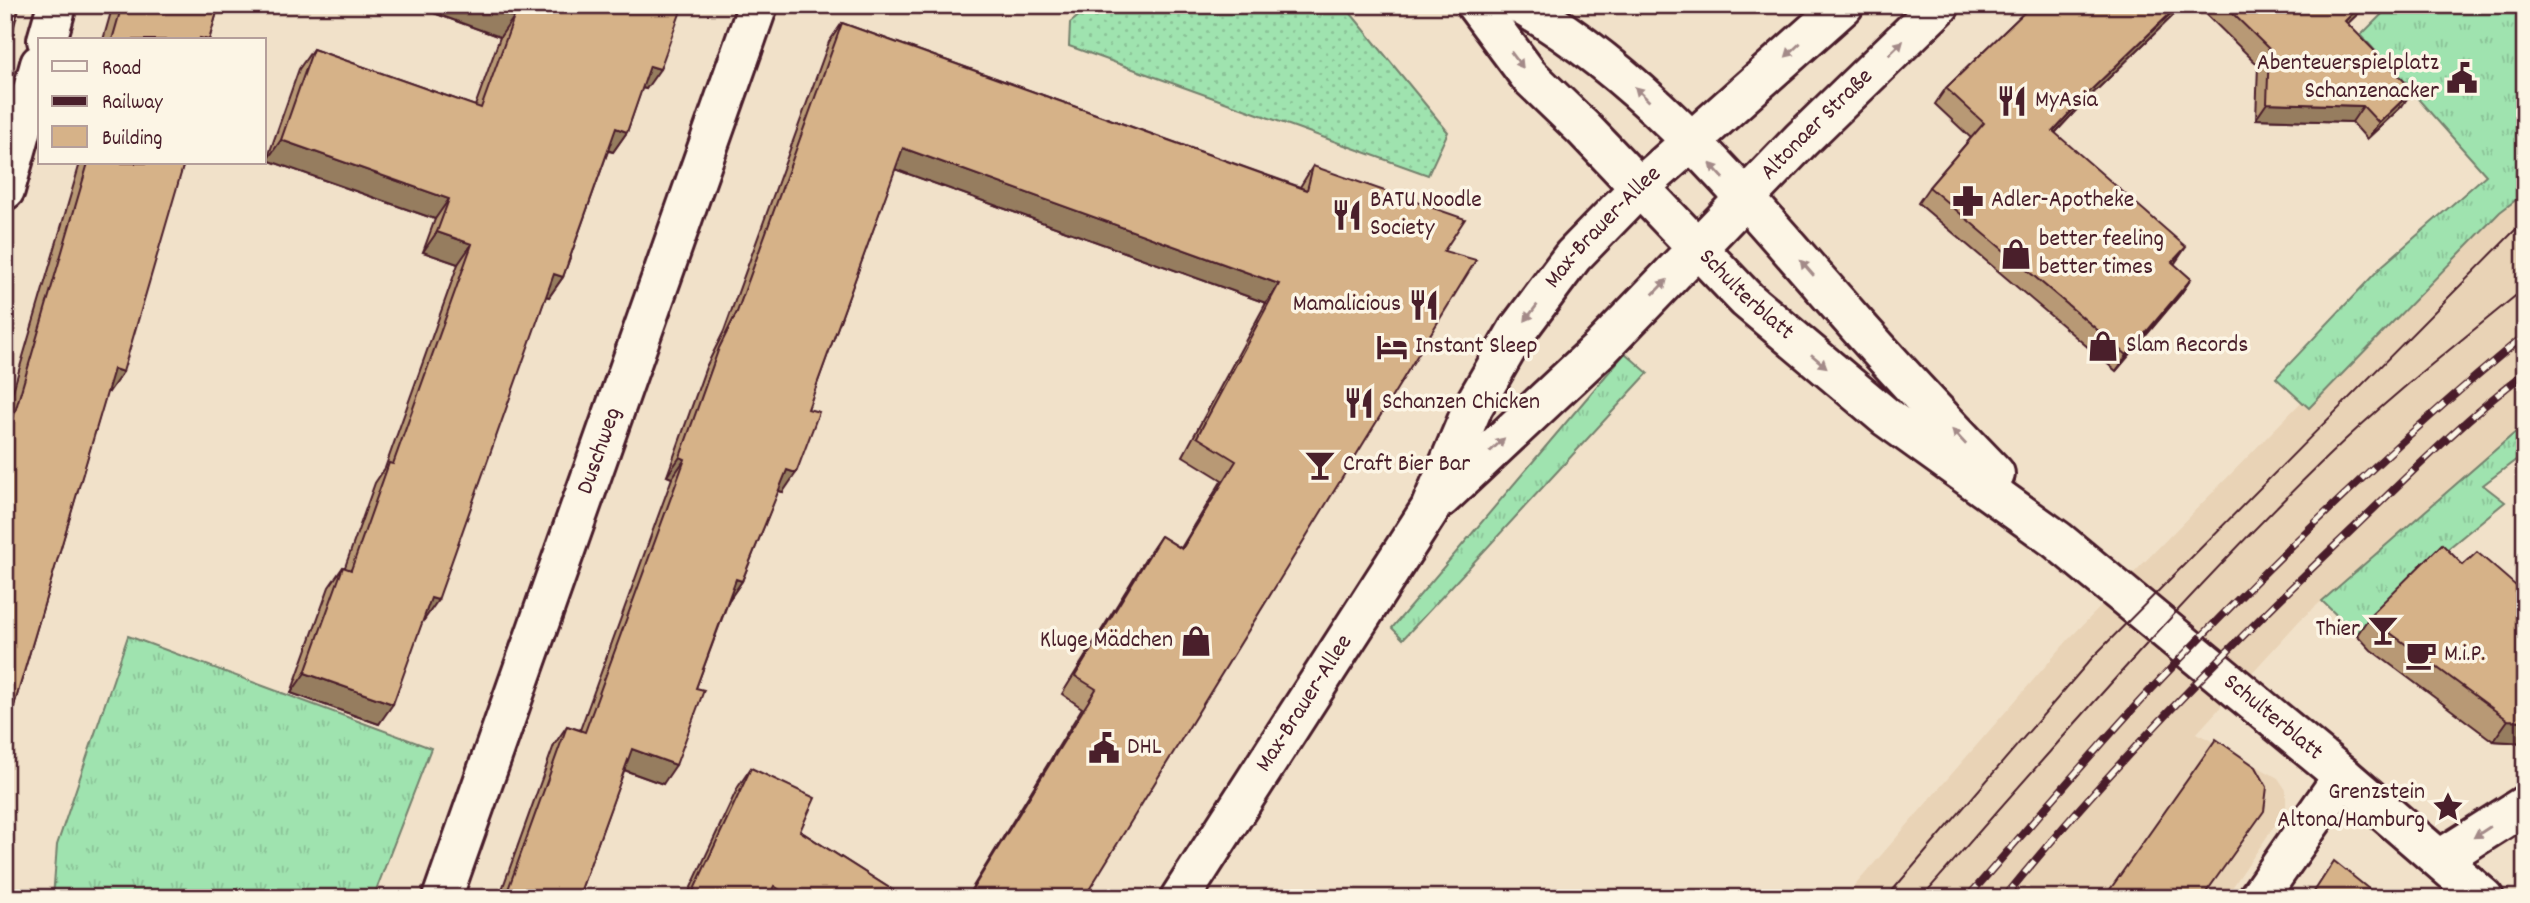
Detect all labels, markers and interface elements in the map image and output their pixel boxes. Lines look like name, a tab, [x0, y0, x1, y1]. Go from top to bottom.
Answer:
legend	[38, 38, 266, 164]
one-way arrow	[1887, 40, 1904, 56]
one-way arrow	[1784, 42, 1802, 58]
place label: Abenteuerspielplatz Schanzenacker	[2257, 47, 2439, 109]
one-way arrow	[1510, 51, 1524, 69]
text: Road	[102, 55, 141, 85]
street label: Altonaer Straße	[1753, 61, 1882, 189]
public building icon: Abenteuerspielplatz Schanzenacker	[2445, 61, 2479, 95]
restaurant icon: MyAsia	[1995, 84, 2029, 118]
place label: MyAsia	[2035, 84, 2098, 118]
one-way arrow	[1634, 86, 1651, 102]
text: Railway	[102, 89, 163, 119]
text: Building	[102, 125, 162, 155]
street label: Max-Brauer-Allee	[1537, 158, 1669, 296]
one-way arrow	[1709, 162, 1725, 180]
place label: BATU Noodle Society	[1370, 184, 1482, 246]
pharmacy icon: Adler-Apotheke	[1951, 184, 1985, 218]
place label: Adler-Apotheke	[1991, 184, 2134, 218]
restaurant icon: BATU Noodle Society	[1330, 198, 1364, 232]
place label: better feeling better times	[2039, 223, 2164, 285]
shop icon: better feeling better times	[1999, 237, 2033, 271]
street label: Schulterblatt	[1690, 242, 1801, 349]
one-way arrow	[1800, 260, 1815, 277]
one-way arrow	[1652, 279, 1668, 296]
place label: Mamalicious	[1293, 288, 1401, 322]
restaurant icon: Mamalicious	[1407, 288, 1441, 322]
one-way arrow	[1524, 303, 1538, 322]
shop icon: Slam Records	[2086, 329, 2120, 363]
place label: Slam Records	[2126, 329, 2248, 363]
hotel icon: Instant Sleep	[1375, 330, 1409, 364]
place label: Instant Sleep	[1415, 330, 1538, 364]
one-way arrow	[1811, 353, 1828, 368]
restaurant icon: Schanzen Chicken	[1342, 386, 1376, 420]
place label: Schanzen Chicken	[1382, 386, 1540, 420]
street label: Duschweg	[569, 403, 631, 499]
one-way arrow	[1952, 429, 1968, 446]
one-way arrow	[1488, 438, 1505, 454]
bar icon: Craft Bier Bar	[1303, 448, 1337, 482]
place label: Craft Bier Bar	[1343, 448, 1470, 482]
place label: Thier	[2316, 613, 2360, 647]
bar icon: Thier	[2366, 613, 2400, 647]
place label: Kluge Mädchen	[1040, 624, 1173, 658]
shop icon: Kluge Mädchen	[1179, 624, 1213, 658]
street label: Max-Brauer-Allee	[1248, 628, 1362, 779]
cafe icon: M.i.P.	[2404, 638, 2438, 672]
place label: M.i.P.	[2444, 638, 2485, 672]
street label: Schulterblatt	[2215, 666, 2330, 769]
public building icon: DHL	[1087, 731, 1121, 765]
place label: DHL	[1127, 731, 1162, 765]
place label: Grenzstein Altona/Hamburg	[2277, 776, 2425, 838]
place icon: Grenzstein Altona/Hamburg	[2431, 790, 2465, 824]
one-way arrow	[2473, 825, 2492, 838]

